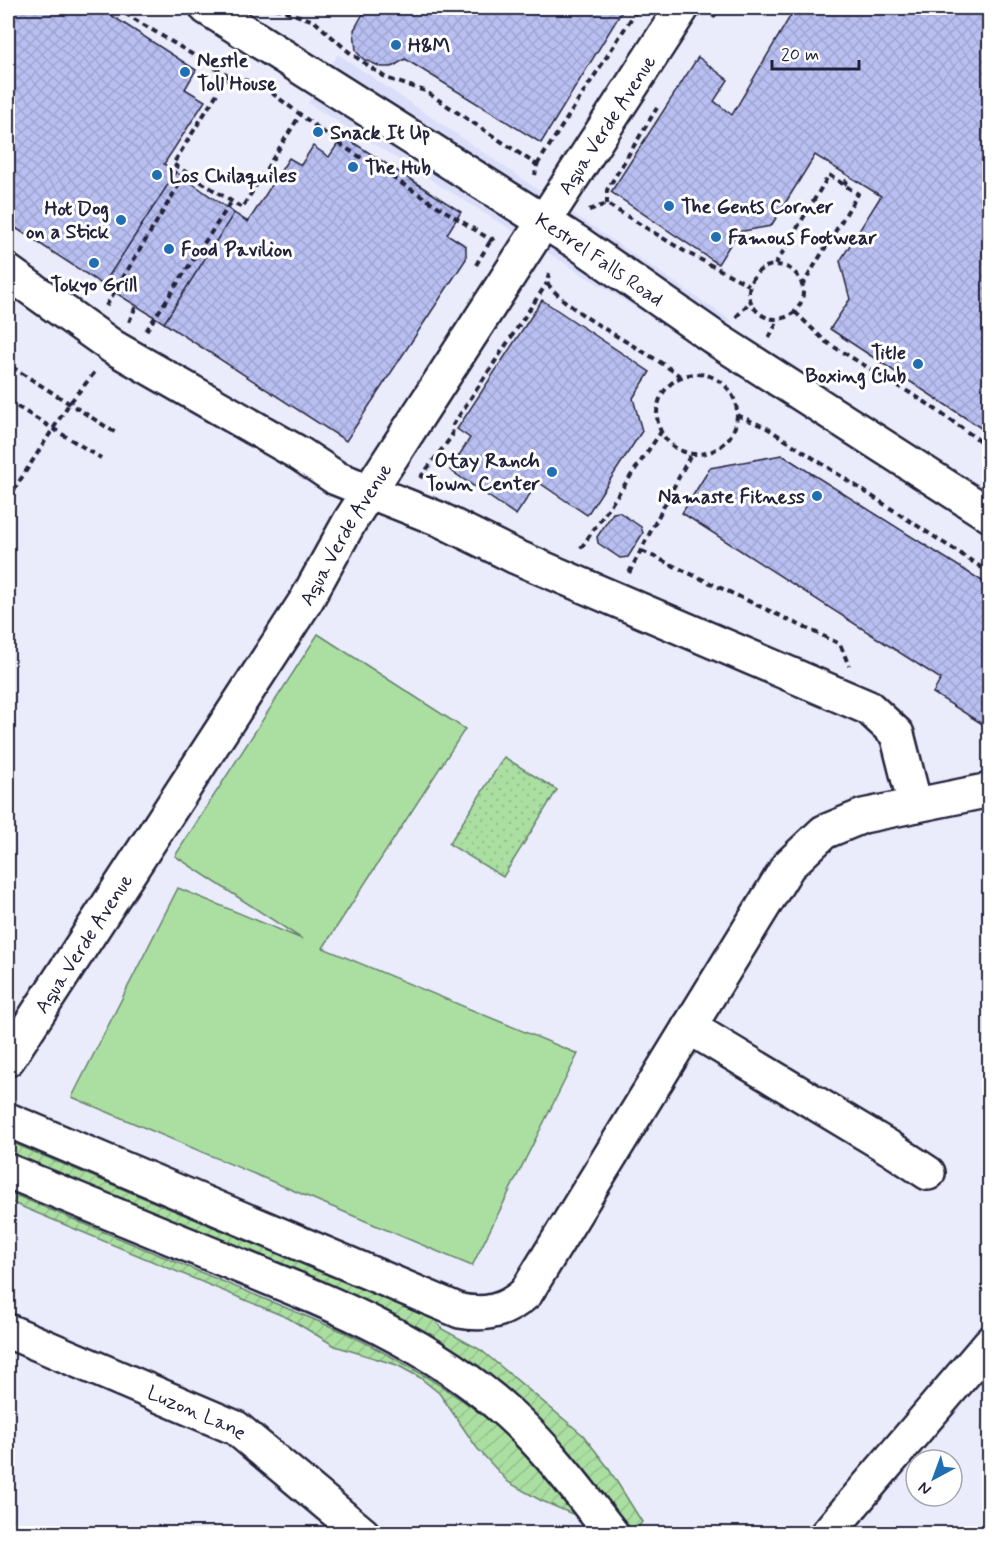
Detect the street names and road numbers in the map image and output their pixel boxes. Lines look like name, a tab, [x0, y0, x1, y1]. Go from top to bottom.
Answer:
street label: Aqua Verde Avenue	[553, 50, 663, 200]
street label: Kestrel Falls Road	[529, 207, 668, 313]
street label: Aqua Verde Avenue	[294, 458, 399, 611]
street label: Aqua Verde Avenue	[29, 869, 140, 1019]
street label: Luzon Lane	[143, 1380, 252, 1447]

